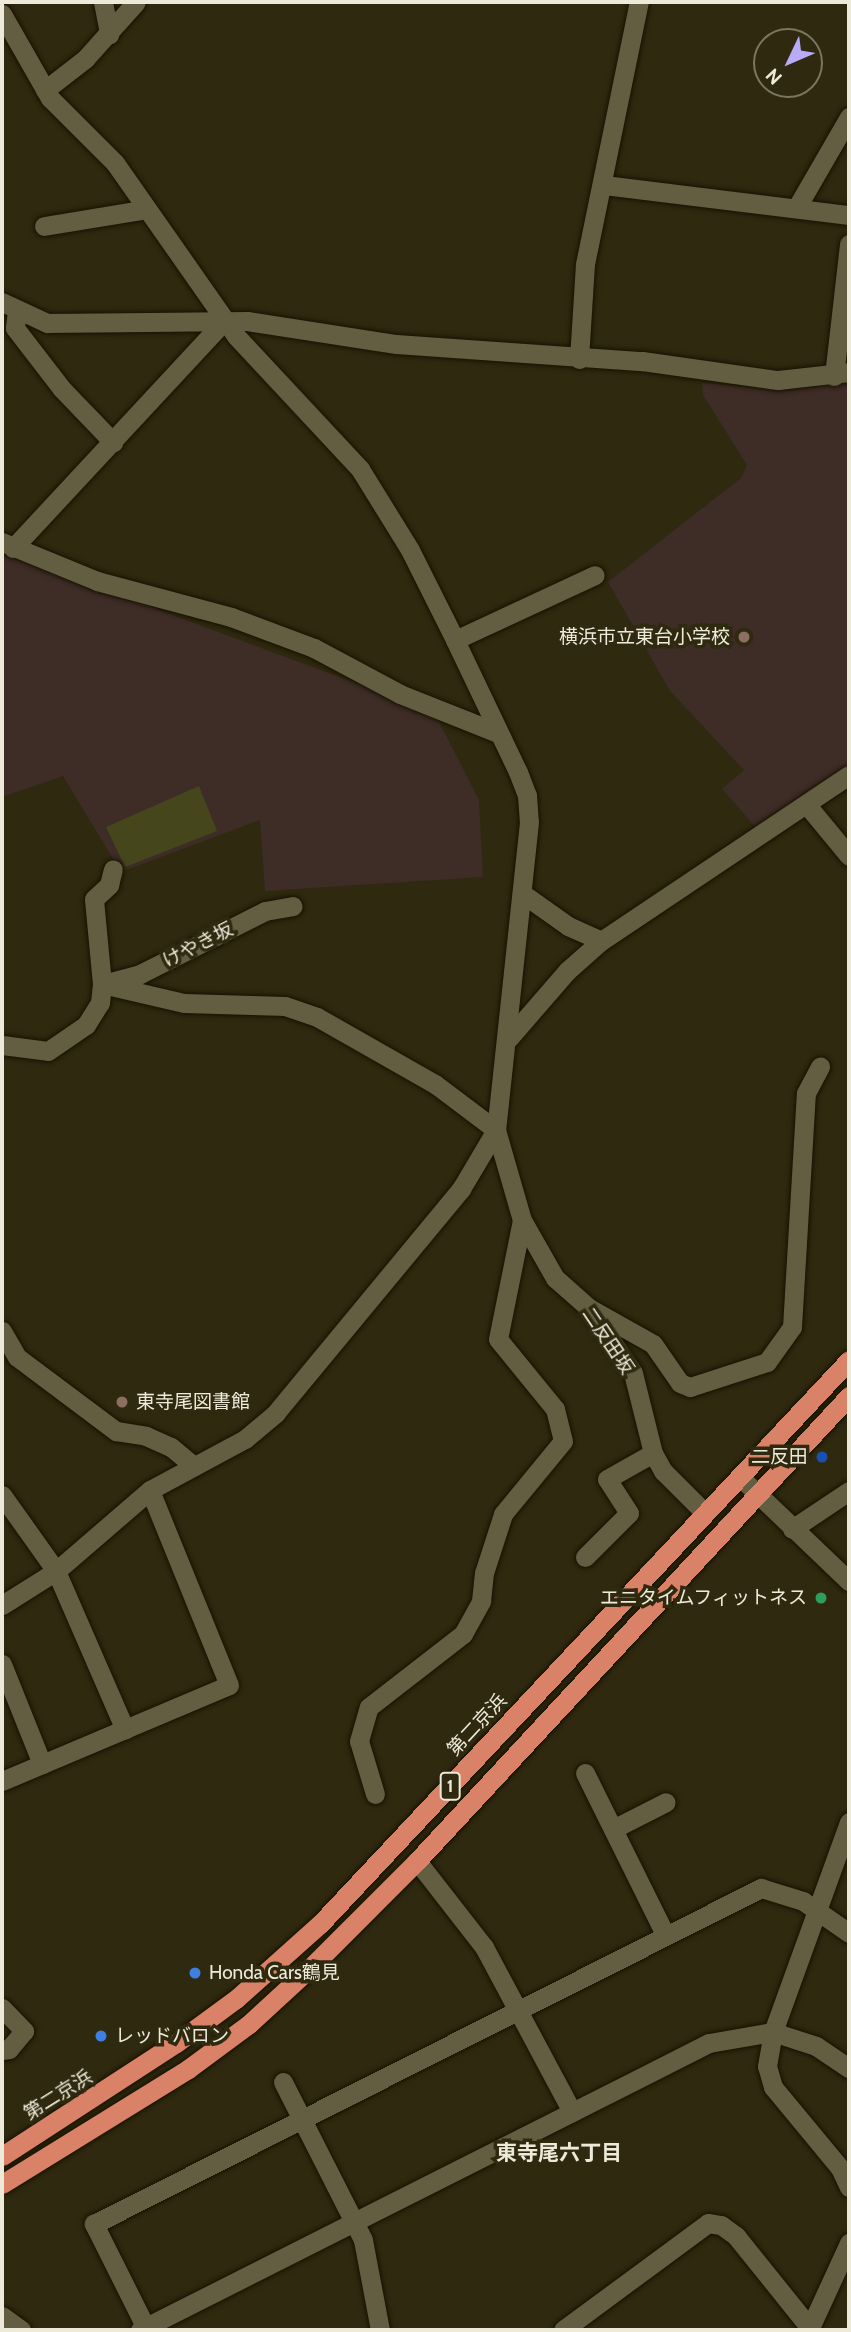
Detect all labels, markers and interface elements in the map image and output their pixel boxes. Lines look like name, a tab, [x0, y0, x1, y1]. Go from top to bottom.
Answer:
north arrow	[753, 28, 823, 98]
text: N	[761, 64, 787, 89]
place label: 横浜市立東台小学校	[559, 626, 730, 648]
marker: 横浜市立東台小学校	[736, 629, 752, 645]
street label: けやき坂	[159, 918, 237, 972]
street label: 二反田坂	[577, 1303, 639, 1379]
place label: 東寺尾図書館	[136, 1391, 250, 1413]
marker: 東寺尾図書館	[114, 1394, 130, 1410]
place label: 二反田	[751, 1446, 808, 1468]
marker: 二反田	[814, 1449, 830, 1465]
place label: エニタイムフィットネス	[598, 1587, 807, 1609]
marker: エニタイムフィットネス	[813, 1590, 829, 1606]
street label: 第二京浜	[443, 1689, 511, 1761]
road number: 1	[440, 1772, 461, 1800]
place label: Honda Cars鶴見	[209, 1962, 340, 1984]
marker: Honda Cars鶴見	[187, 1965, 203, 1981]
place label: レッドバロン	[115, 2025, 229, 2047]
marker: レッドバロン	[93, 2028, 109, 2044]
street label: 第二京浜	[20, 2065, 96, 2125]
district label: 東寺尾六丁目	[496, 2140, 622, 2166]

